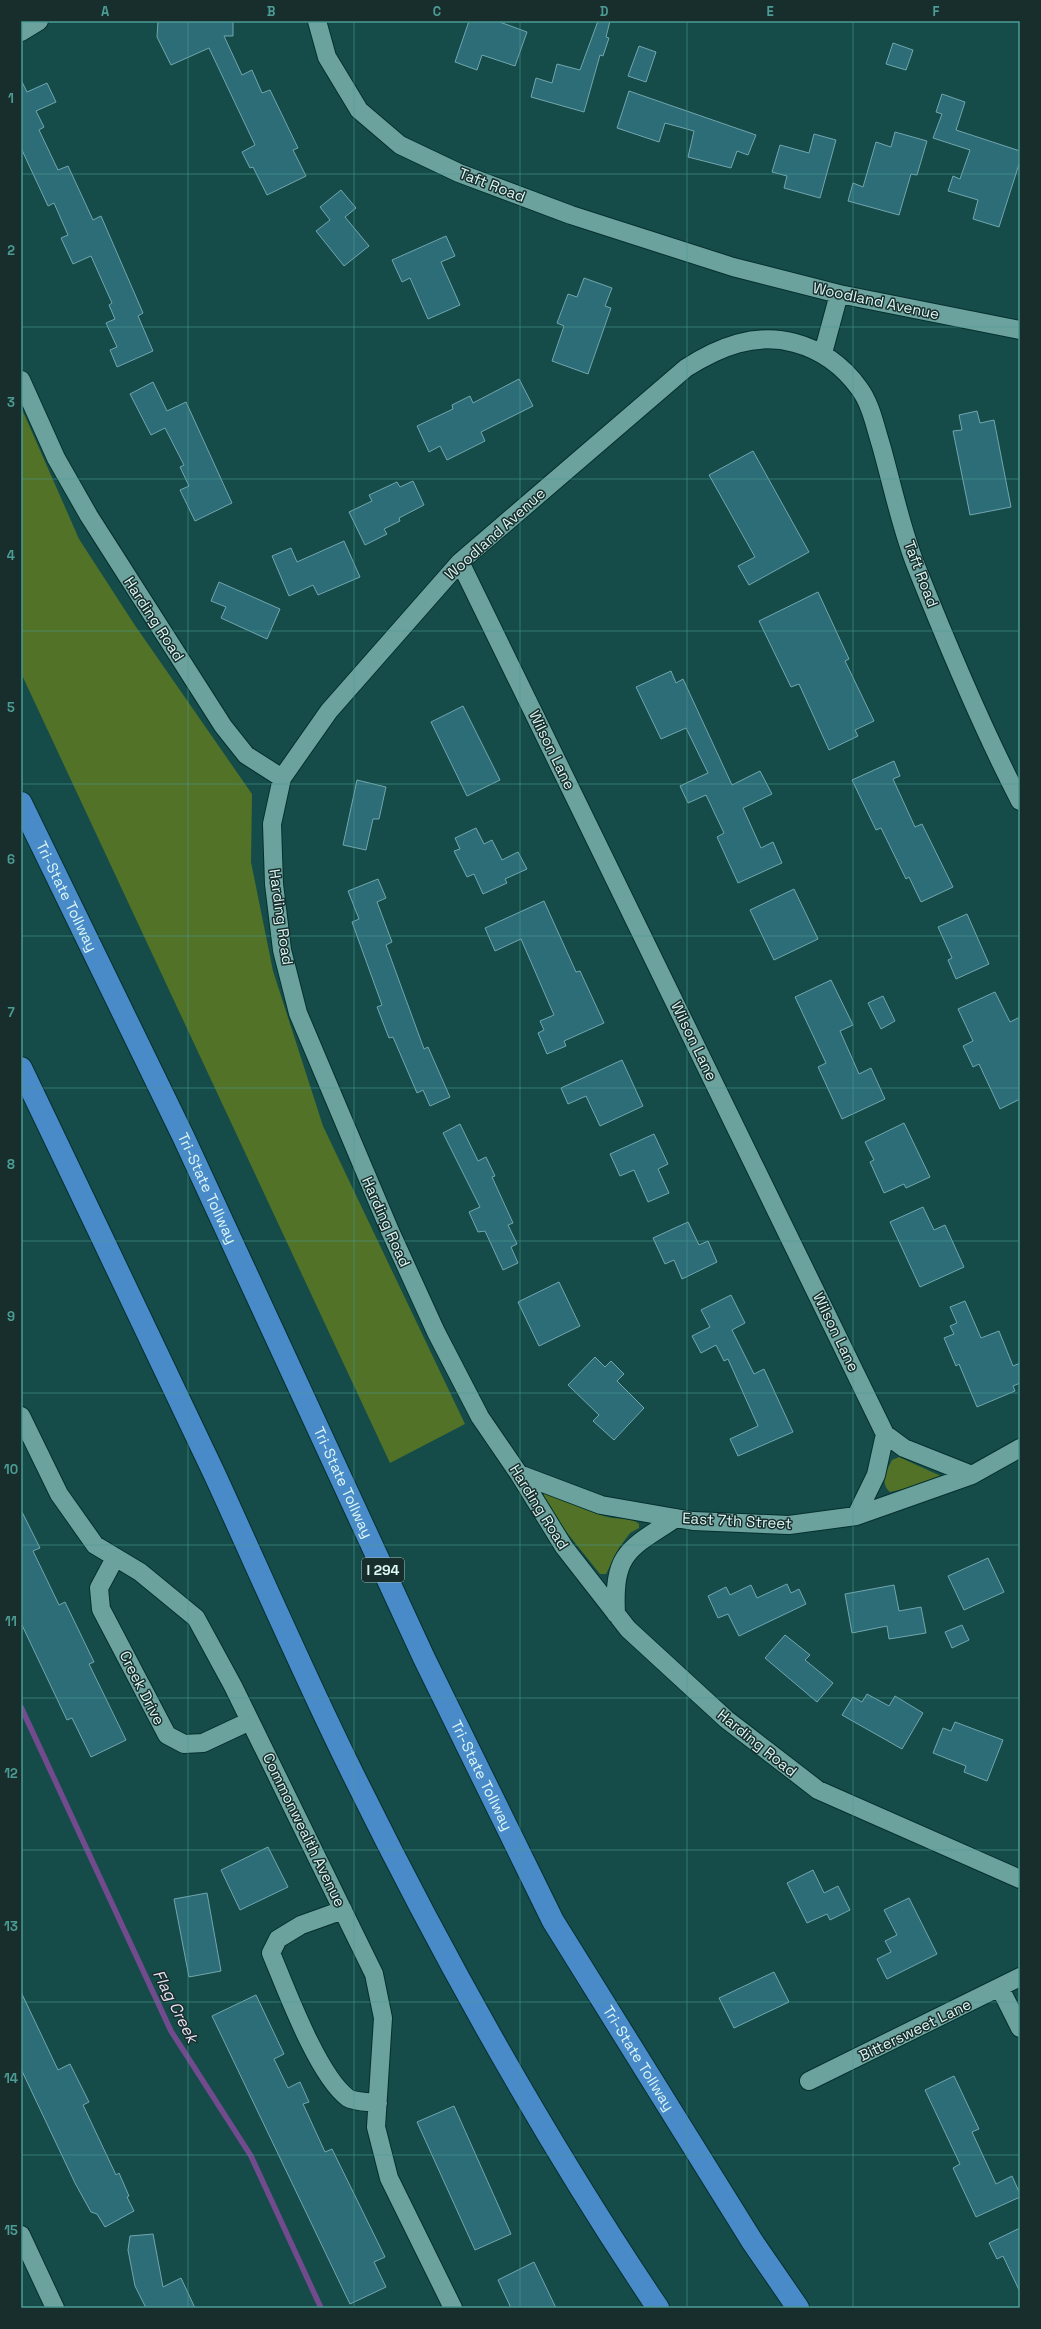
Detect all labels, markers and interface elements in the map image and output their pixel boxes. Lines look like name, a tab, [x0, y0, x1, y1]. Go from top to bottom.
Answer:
text: A	[101, 3, 110, 20]
text: B	[267, 3, 276, 20]
text: C	[433, 3, 441, 20]
text: D	[600, 3, 609, 20]
text: E	[766, 3, 774, 20]
text: F	[933, 3, 940, 20]
text: 1	[8, 90, 14, 107]
street label: Taft Road	[456, 163, 528, 206]
text: 2	[7, 242, 15, 259]
street label: Woodland Avenue	[811, 278, 941, 323]
text: 3	[7, 394, 15, 411]
street label: Woodland Avenue	[440, 483, 549, 584]
street label: Taft Road	[900, 538, 943, 610]
text: 4	[7, 547, 15, 564]
street label: Harding Road	[120, 573, 189, 664]
text: 5	[7, 699, 15, 716]
street label: Wilson Lane	[525, 707, 580, 793]
street label: Tri-State Tollway	[32, 838, 102, 955]
text: 6	[7, 851, 15, 868]
street label: Harding Road	[265, 868, 298, 966]
street label: Wilson Lane	[667, 998, 722, 1084]
text: 7	[7, 1004, 15, 1021]
street label: Tri-State Tollway	[174, 1129, 242, 1247]
text: 8	[7, 1156, 15, 1173]
street label: Harding Road	[358, 1174, 415, 1270]
street label: Wilson Lane	[809, 1289, 864, 1375]
text: 9	[7, 1308, 15, 1325]
street label: Tri-State Tollway	[310, 1424, 377, 1541]
text: 10	[4, 1461, 18, 1478]
street label: Harding Road	[506, 1461, 573, 1553]
street label: East 7th Street	[682, 1508, 792, 1533]
road number: I 294	[362, 1558, 404, 1582]
text: 11	[5, 1613, 17, 1630]
street label: Creek Drive	[116, 1648, 169, 1728]
street label: Harding Road	[714, 1705, 801, 1780]
street label: Tri-State Tollway	[447, 1717, 517, 1833]
street label: Commonwealth Avenue	[259, 1750, 350, 1910]
text: 12	[4, 1765, 18, 1782]
text: 13	[4, 1918, 18, 1935]
water label: Flag Creek	[148, 1966, 204, 2049]
street label: Bittersweet Lane	[856, 1994, 974, 2065]
street label: Tri-State Tollway	[599, 2002, 679, 2114]
text: 14	[4, 2070, 18, 2087]
text: 15	[4, 2222, 18, 2239]

